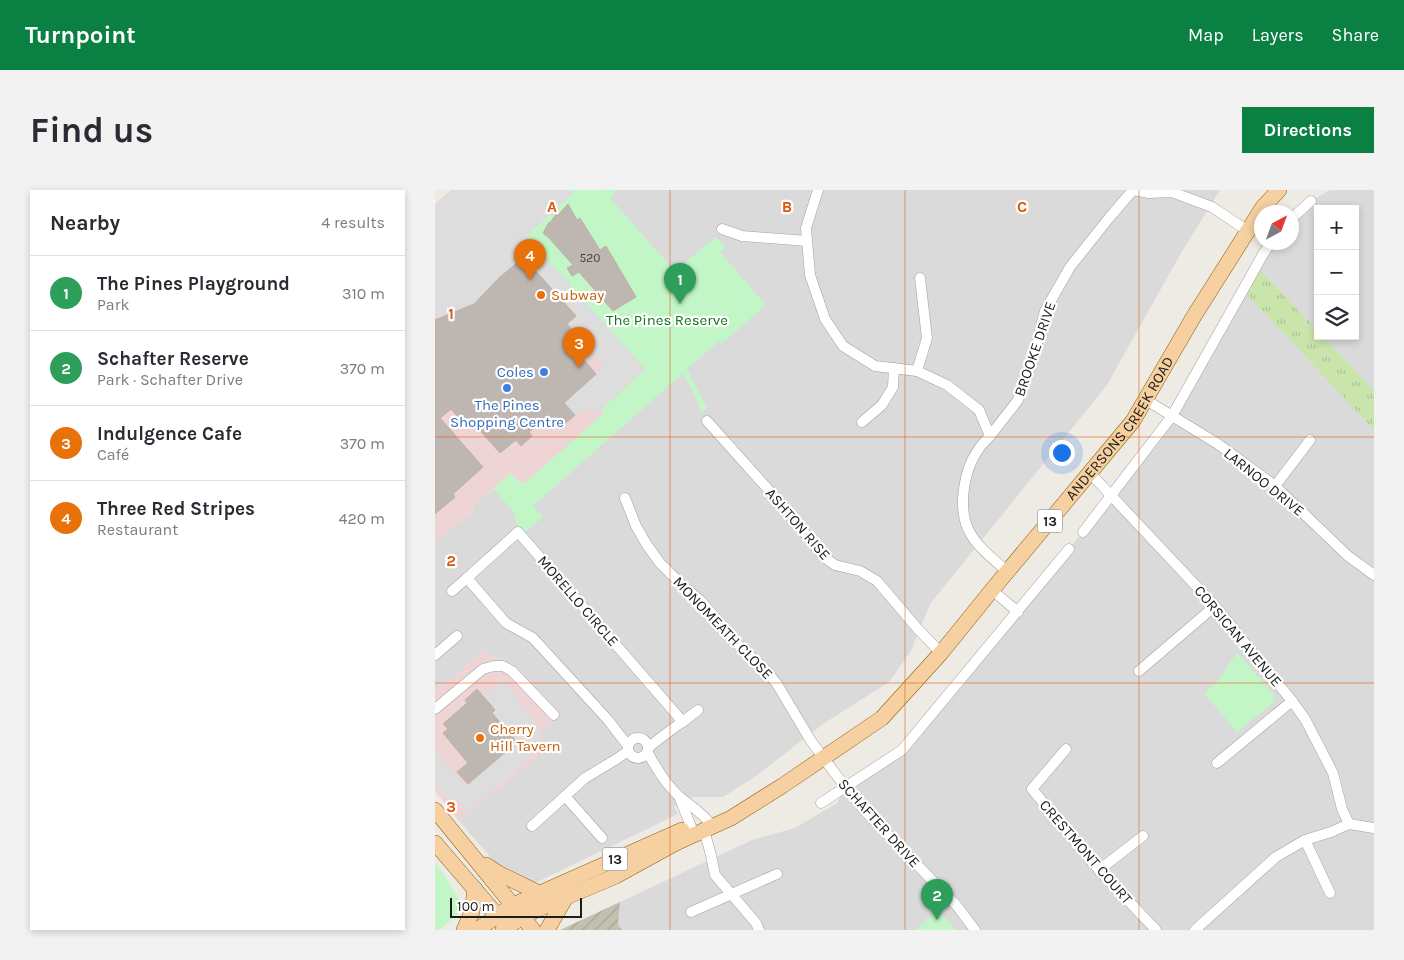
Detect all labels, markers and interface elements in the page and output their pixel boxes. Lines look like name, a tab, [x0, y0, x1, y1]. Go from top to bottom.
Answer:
text: Turnpoint	[25, 21, 136, 49]
text: Map	[1188, 24, 1224, 46]
text: Layers	[1252, 24, 1304, 46]
text: Share	[1332, 24, 1379, 46]
button: Directions	[1242, 107, 1374, 153]
text: Find us	[30, 110, 153, 151]
text: A	[547, 197, 557, 216]
text: B	[782, 197, 792, 216]
text: C	[1017, 197, 1027, 216]
north arrow	[1254, 205, 1299, 250]
map controls	[1314, 205, 1359, 340]
button: +	[1314, 205, 1359, 250]
text: Nearby	[50, 211, 120, 235]
text: 4 results	[321, 213, 385, 232]
pin: 4	[514, 239, 546, 280]
button: −	[1314, 250, 1359, 295]
house number: 520	[580, 251, 600, 265]
pin: 1	[664, 263, 696, 304]
text: The Pines Playground	[97, 273, 290, 295]
text: 1	[63, 284, 69, 303]
text: 310 m	[342, 284, 385, 303]
place label: Subway	[551, 286, 604, 304]
marker: Subway	[535, 289, 547, 301]
text: Park	[97, 295, 129, 314]
button: layers	[1314, 295, 1359, 340]
street label: BROOKE DRIVE	[1010, 299, 1060, 399]
text: 1	[448, 304, 454, 323]
park label: The Pines Reserve	[606, 311, 728, 329]
pin: 3	[563, 327, 595, 368]
text: Schafter Reserve	[97, 348, 249, 370]
street label: ANDERSONS CREEK ROAD	[1062, 353, 1178, 504]
text: 2	[61, 359, 71, 378]
text: 370 m	[340, 359, 385, 378]
place label: Coles	[497, 363, 534, 381]
marker: Coles	[538, 366, 550, 378]
text: Park · Schafter Drive	[97, 370, 243, 389]
marker: The Pines Shopping Centre	[501, 382, 513, 394]
place label: The Pines Shopping Centre	[450, 396, 564, 431]
text: Indulgence Cafe	[97, 423, 242, 445]
text: 3	[61, 434, 71, 453]
text: 370 m	[340, 434, 385, 453]
your location	[1049, 440, 1075, 466]
street label: LARNOO DRIVE	[1220, 444, 1308, 520]
text: Café	[97, 445, 129, 464]
street label: ASHTON RISE	[762, 484, 834, 564]
text: Three Red Stripes	[97, 498, 255, 520]
text: 4	[61, 509, 71, 528]
text: 420 m	[339, 509, 385, 528]
road number: 13	[1037, 510, 1063, 532]
text: Restaurant	[97, 520, 178, 539]
text: 2	[446, 551, 456, 570]
street label: MORELLO CIRCLE	[534, 552, 622, 650]
street label: MONOMEATH CLOSE	[669, 573, 777, 683]
street label: CORSICAN AVENUE	[1190, 582, 1286, 690]
place label: Cherry Hill Tavern	[490, 720, 561, 755]
marker: Cherry Hill Tavern	[474, 732, 486, 744]
street label: SCHAFTER DRIVE	[834, 775, 924, 871]
street label: CRESTMONT COURT	[1036, 796, 1137, 908]
text: 3	[446, 797, 456, 816]
road number: 13	[603, 848, 627, 871]
pin: 2	[921, 879, 953, 920]
scale bar	[450, 895, 583, 918]
text: 100 m	[457, 898, 495, 915]

